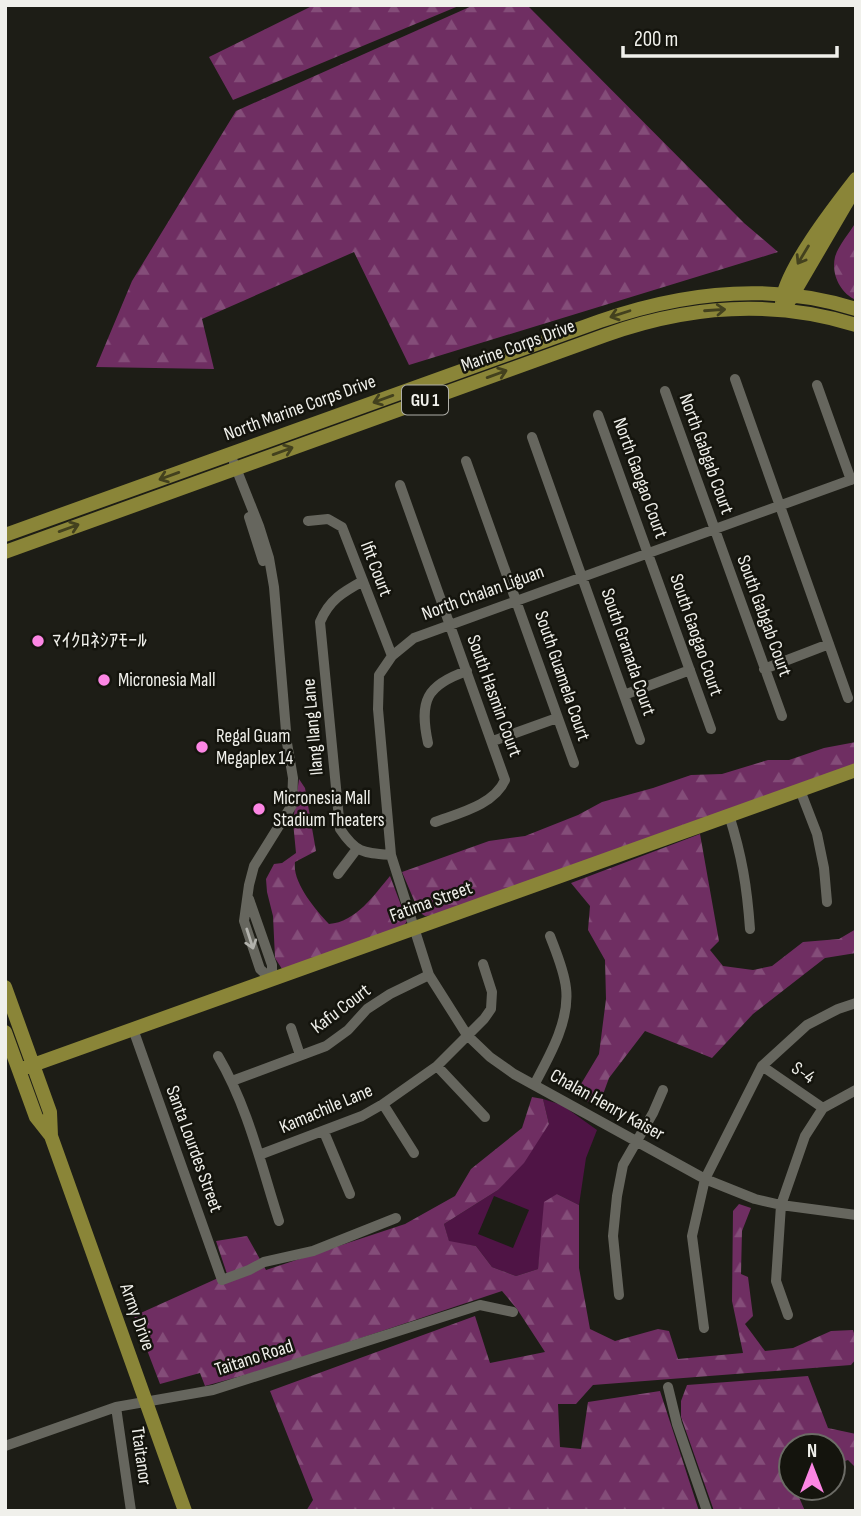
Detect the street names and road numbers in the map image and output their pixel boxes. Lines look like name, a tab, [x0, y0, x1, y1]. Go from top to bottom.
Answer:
street label: Marine Corps Drive	[458, 315, 578, 377]
street label: North Marine Corps Drive	[221, 370, 379, 446]
road number: GU 1	[402, 386, 448, 414]
street label: North Gabgab Court	[674, 391, 739, 518]
street label: North Gaogao Court	[608, 415, 673, 542]
street label: Ifit Court	[355, 538, 397, 600]
street label: South Gabgab Court	[731, 552, 797, 680]
street label: North Chalan Liguan	[419, 560, 547, 626]
street label: South Gaogao Court	[664, 571, 728, 699]
street label: South Granada Court	[595, 585, 661, 719]
street label: South Guamela Court	[529, 608, 595, 744]
street label: South Hasmin Court	[461, 632, 527, 760]
street label: Ilang Ilang Lane	[297, 678, 329, 776]
street label: Fatima Street	[387, 876, 476, 928]
street label: Kafu Court	[307, 979, 375, 1039]
street label: S-4	[787, 1057, 819, 1089]
street label: Chalan Henry Kaiser	[546, 1064, 669, 1146]
street label: Kamachile Lane	[276, 1079, 376, 1139]
street label: Santa Lourdes Street	[160, 1083, 228, 1216]
street label: Army Drive	[114, 1279, 160, 1354]
street label: Taitano Road	[212, 1335, 296, 1381]
street label: Ttaitanor	[126, 1425, 157, 1487]

